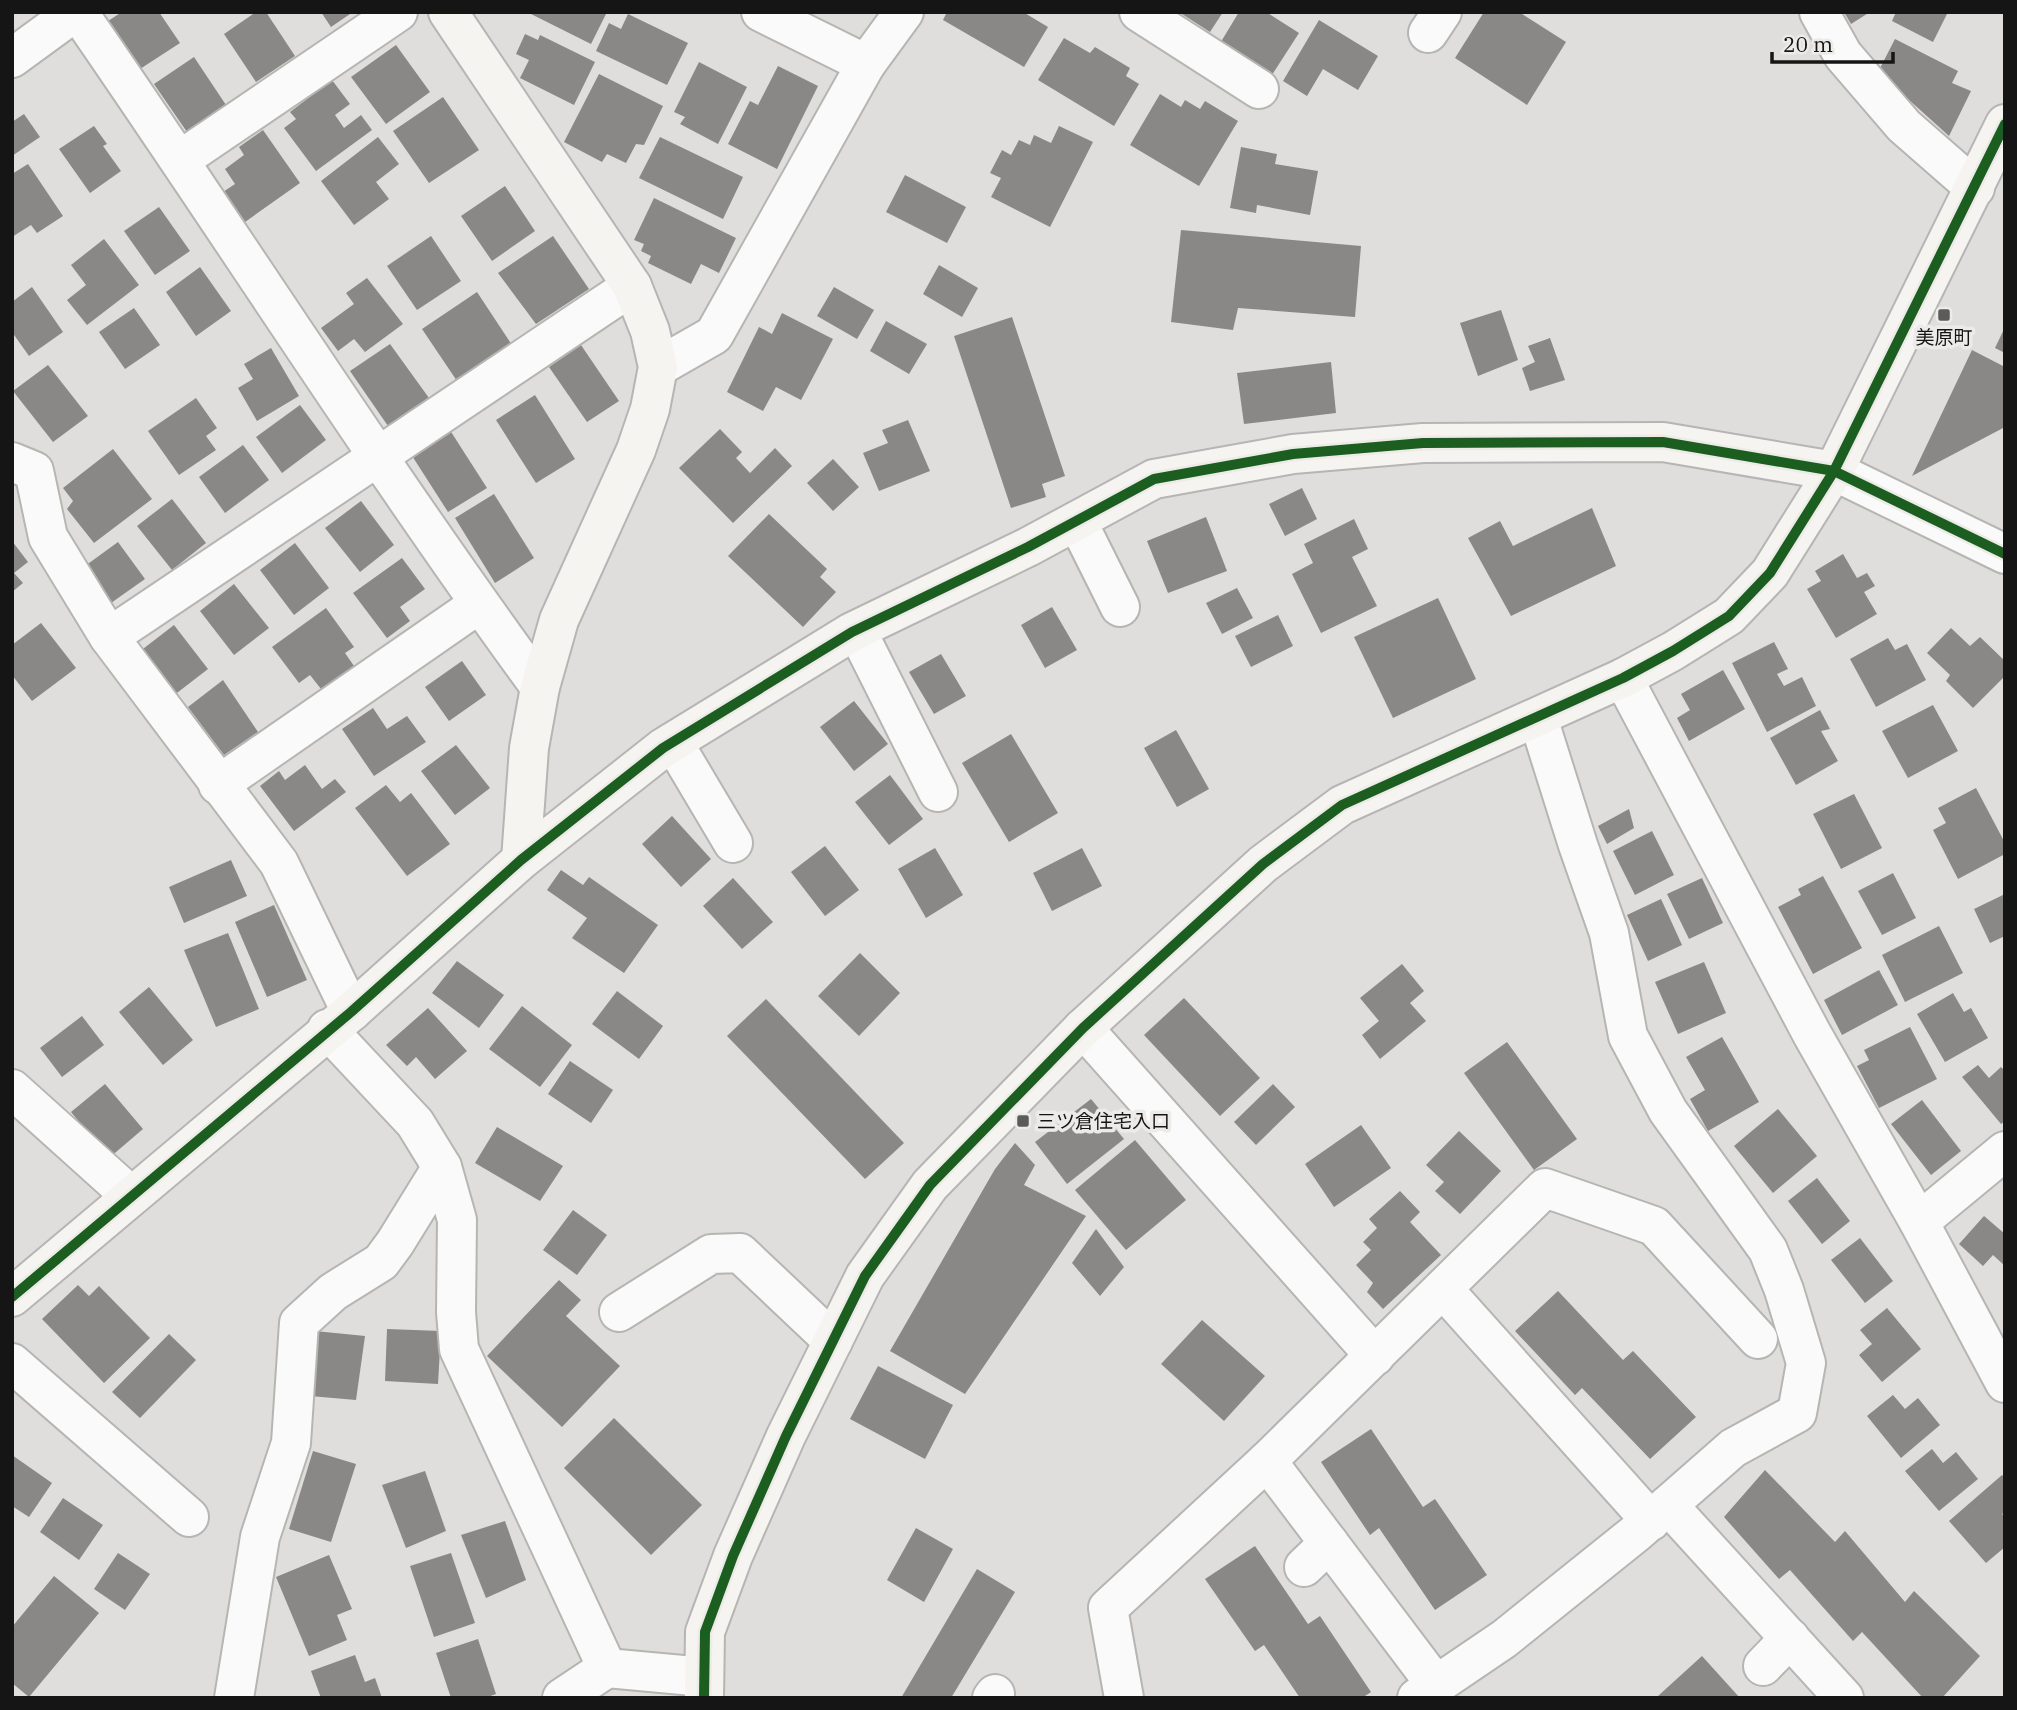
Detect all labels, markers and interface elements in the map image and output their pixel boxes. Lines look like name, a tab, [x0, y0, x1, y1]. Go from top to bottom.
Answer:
scale bar	[1772, 21, 1893, 65]
text: 20 m	[1783, 30, 1833, 58]
marker: 美原町	[1936, 307, 1952, 323]
place label: 美原町	[1915, 325, 1973, 349]
place label: 三ツ倉住宅入口	[1037, 1109, 1170, 1133]
marker: 三ツ倉住宅入口	[1015, 1113, 1031, 1129]

